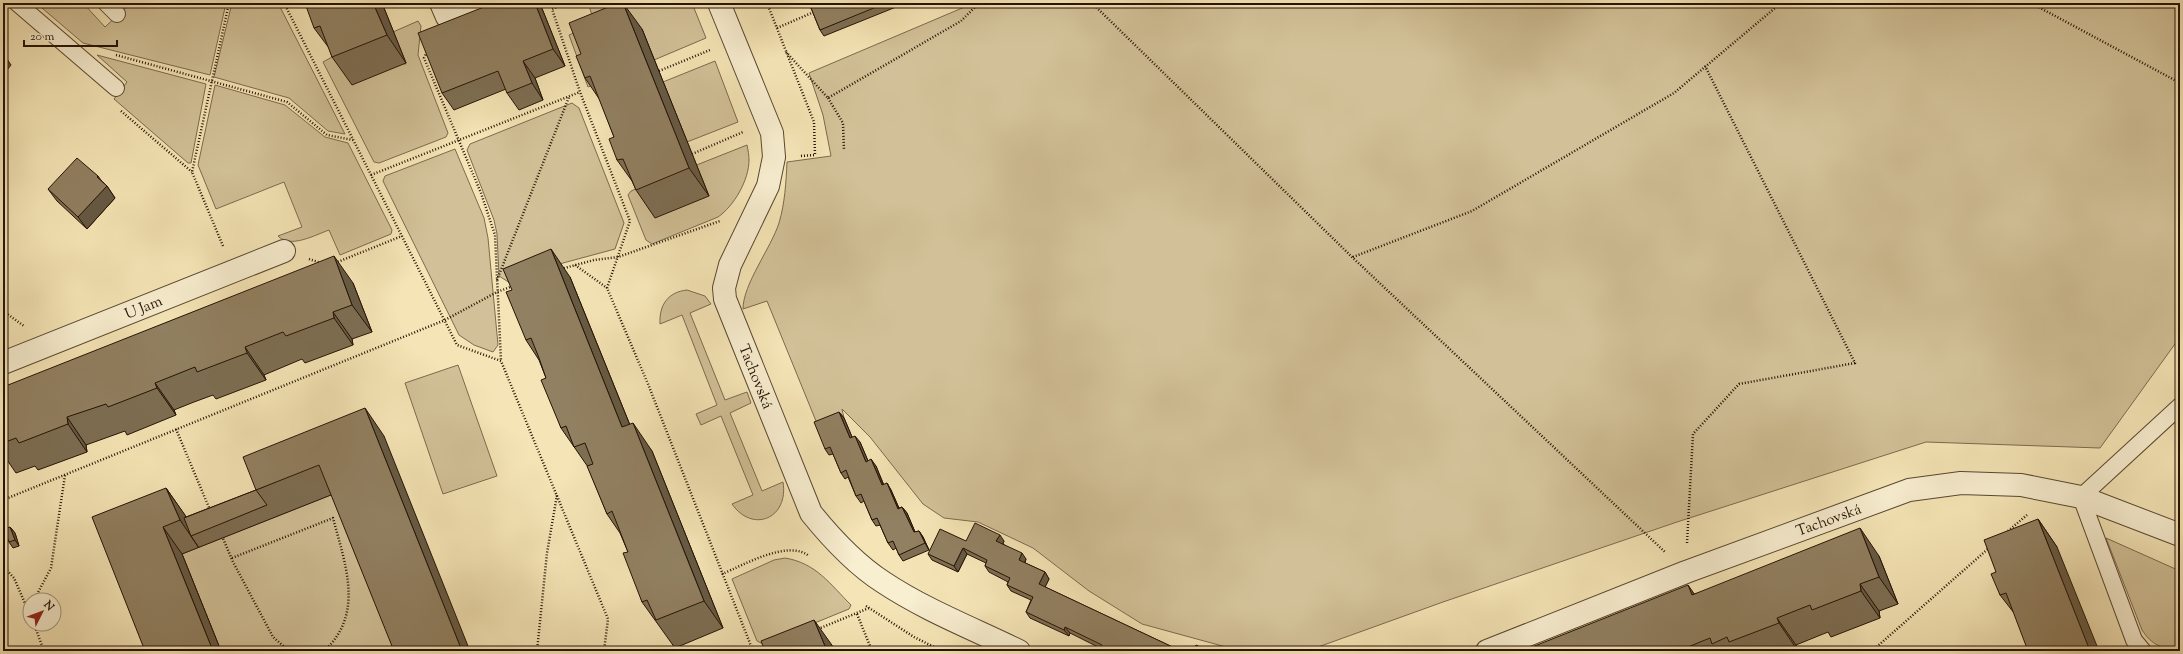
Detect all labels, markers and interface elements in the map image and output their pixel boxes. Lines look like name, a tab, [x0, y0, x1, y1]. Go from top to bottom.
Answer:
scale bar	[24, 22, 117, 48]
text: 20 m	[30, 28, 55, 46]
street label: U Jam	[122, 291, 166, 325]
street label: Tachovská	[732, 342, 777, 413]
street label: Tachovská	[1794, 499, 1865, 543]
north arrow	[22, 592, 62, 632]
text: N	[39, 597, 58, 615]

